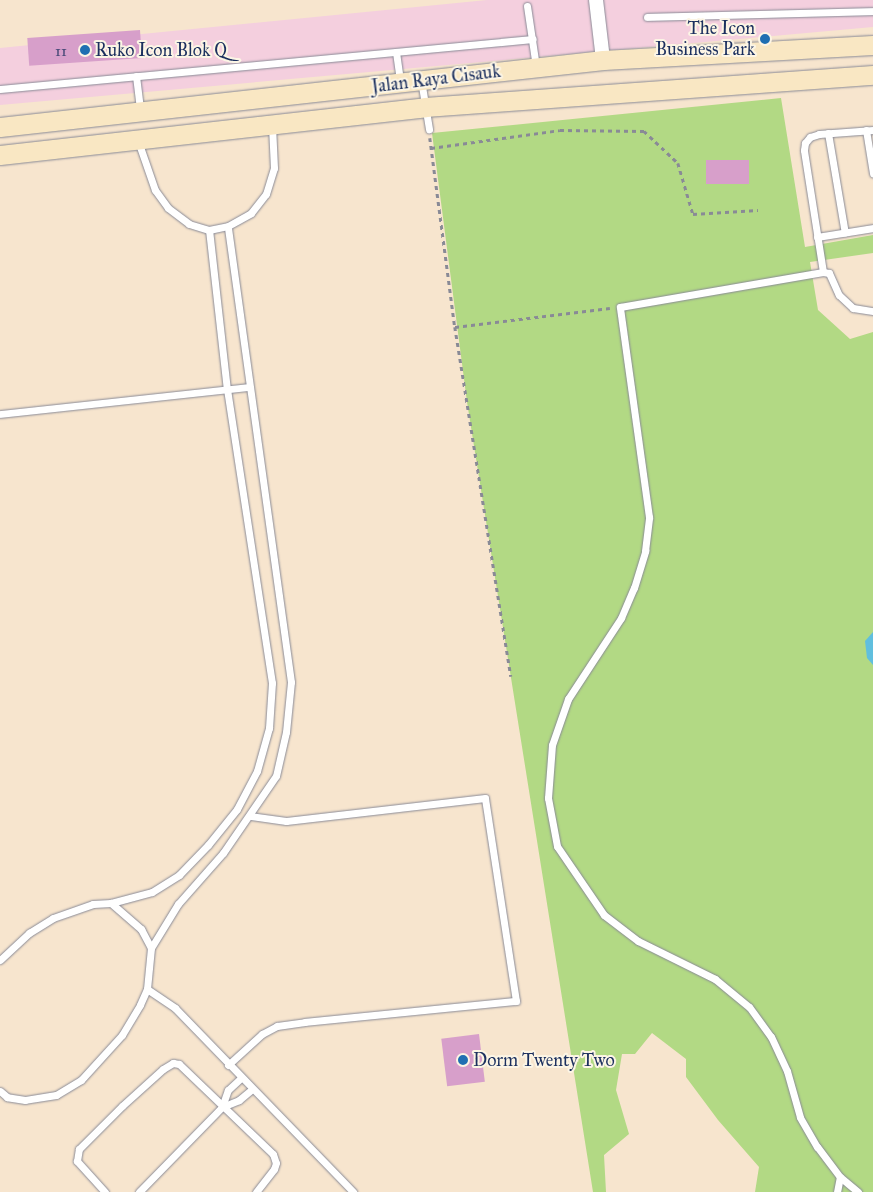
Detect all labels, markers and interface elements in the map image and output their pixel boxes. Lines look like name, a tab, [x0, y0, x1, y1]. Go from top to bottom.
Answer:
place label: The Icon Business Park	[655, 18, 755, 60]
marker: The Icon Business Park	[759, 33, 771, 45]
place label: Ruko Icon Blok Q	[95, 39, 227, 61]
house number: 11	[55, 43, 67, 61]
marker: Ruko Icon Blok Q	[79, 44, 91, 56]
street label: Jalan Raya Cisauk	[370, 60, 502, 98]
place label: Dorm Twenty Two	[473, 1049, 615, 1071]
marker: Dorm Twenty Two	[457, 1054, 469, 1066]

